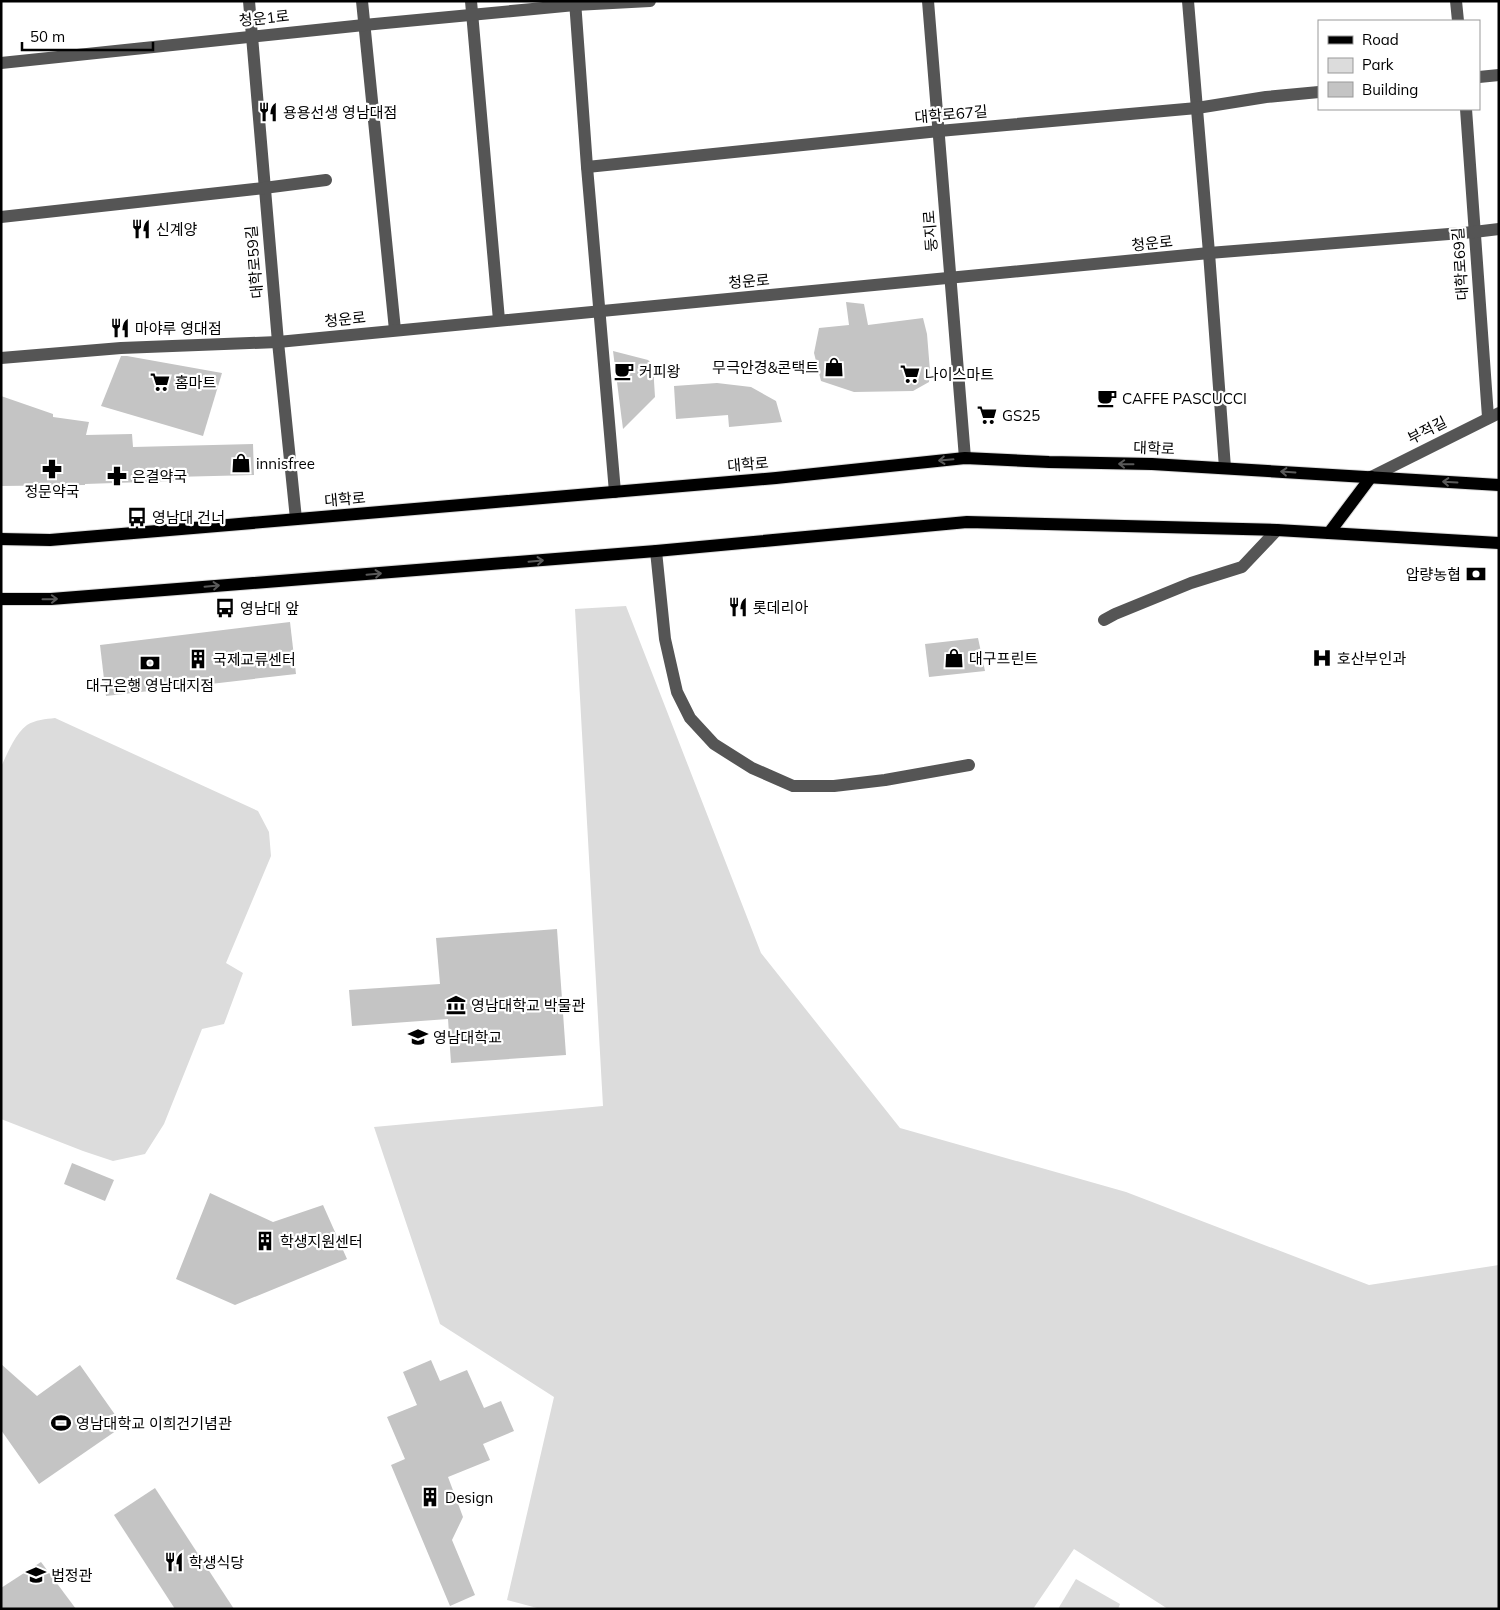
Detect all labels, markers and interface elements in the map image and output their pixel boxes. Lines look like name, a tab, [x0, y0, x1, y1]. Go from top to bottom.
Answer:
street label: 청운1로	[238, 6, 290, 30]
scale bar	[22, 20, 154, 52]
legend	[1318, 20, 1480, 110]
text: 50 m	[30, 27, 65, 46]
text: Road	[1362, 30, 1399, 49]
text: Park	[1362, 55, 1394, 74]
text: Building	[1362, 80, 1418, 99]
restaurant icon: 용용선생 영남대점	[257, 101, 279, 123]
street label: 대학로67길	[914, 101, 988, 127]
place label: 용용선생 영남대점	[283, 103, 397, 122]
street label: 둥지로	[919, 210, 941, 252]
restaurant icon: 신계양	[130, 218, 152, 240]
place label: 신계양	[156, 220, 198, 239]
street label: 대학로59길	[241, 225, 267, 299]
street label: 대학로69길	[1448, 227, 1472, 301]
street label: 청운로	[1130, 231, 1174, 255]
street label: 청운로	[728, 270, 770, 292]
street label: 청운로	[323, 307, 367, 331]
restaurant icon: 마야루 영대점	[109, 317, 131, 339]
place label: 마야루 영대점	[135, 319, 222, 338]
shop icon: 무극안경&콘택트	[823, 356, 845, 378]
place label: 무극안경&콘택트	[712, 358, 819, 377]
cafe icon: 커피왕	[613, 360, 635, 382]
place label: 커피왕	[639, 362, 681, 381]
supermarket icon: 나이스마트	[899, 363, 921, 385]
place label: 나이스마트	[925, 365, 994, 384]
supermarket icon: 홈마트	[149, 371, 171, 393]
place label: 홈마트	[175, 373, 217, 392]
cafe icon: CAFFE PASCUCCI	[1096, 387, 1118, 409]
place label: CAFFE PASCUCCI	[1122, 389, 1247, 408]
supermarket icon: GS25	[976, 404, 998, 426]
place label: GS25	[1002, 406, 1040, 425]
street label: 부적길	[1404, 412, 1450, 448]
street label: 대학로	[1133, 438, 1175, 458]
shop icon: innisfree	[230, 452, 252, 474]
street label: 대학로	[727, 453, 769, 475]
place label: innisfree	[256, 454, 315, 473]
one-way arrow	[938, 455, 954, 465]
pharmacy icon: 정문약국	[41, 458, 63, 480]
one-way arrow	[1118, 459, 1134, 468]
pharmacy icon: 은결약국	[106, 465, 128, 487]
place label: 은결약국	[132, 467, 187, 486]
one-way arrow	[1280, 468, 1296, 477]
one-way arrow	[1442, 478, 1458, 487]
place label: 정문약국	[24, 482, 80, 501]
street label: 대학로	[324, 488, 366, 510]
bus stop icon: 영남대 건너	[126, 506, 148, 528]
place label: 영남대 건너	[152, 508, 225, 527]
one-way arrow	[528, 556, 544, 565]
bank icon: 압량농협	[1465, 563, 1487, 585]
place label: 압량농협	[1406, 565, 1461, 584]
one-way arrow	[366, 569, 382, 578]
one-way arrow	[204, 582, 220, 591]
one-way arrow	[42, 594, 58, 604]
restaurant icon: 롯데리아	[727, 596, 749, 618]
bus stop icon: 영남대 앞	[214, 597, 236, 619]
place label: 롯데리아	[753, 598, 808, 617]
place label: 영남대 앞	[240, 599, 299, 618]
shop icon: 대구프린트	[943, 647, 965, 669]
hospital icon: 호산부인과	[1311, 647, 1333, 669]
building icon: 국제교류센터	[187, 648, 209, 670]
place label: 대구프린트	[969, 649, 1038, 668]
place label: 호산부인과	[1337, 649, 1406, 668]
place label: 국제교류센터	[213, 650, 296, 669]
bank icon: 대구은행 영남대지점	[139, 652, 161, 674]
place label: 대구은행 영남대지점	[86, 676, 214, 695]
museum icon: 영남대학교 박물관	[445, 994, 467, 1016]
place label: 영남대학교 박물관	[471, 996, 586, 1015]
school or university icon: 영남대학교	[407, 1026, 429, 1048]
place label: 영남대학교	[433, 1028, 502, 1047]
building icon: 학생지원센터	[254, 1230, 276, 1252]
place label: 학생지원센터	[280, 1232, 363, 1251]
sports icon: 영남대학교 이희건기념관	[50, 1412, 72, 1434]
place label: 영남대학교 이희건기념관	[76, 1414, 232, 1433]
building icon: Design	[419, 1486, 441, 1508]
place label: Design	[445, 1488, 493, 1507]
restaurant icon: 학생식당	[163, 1551, 185, 1573]
place label: 학생식당	[189, 1553, 244, 1572]
school or university icon: 법정관	[25, 1564, 47, 1586]
place label: 법정관	[51, 1566, 93, 1585]

